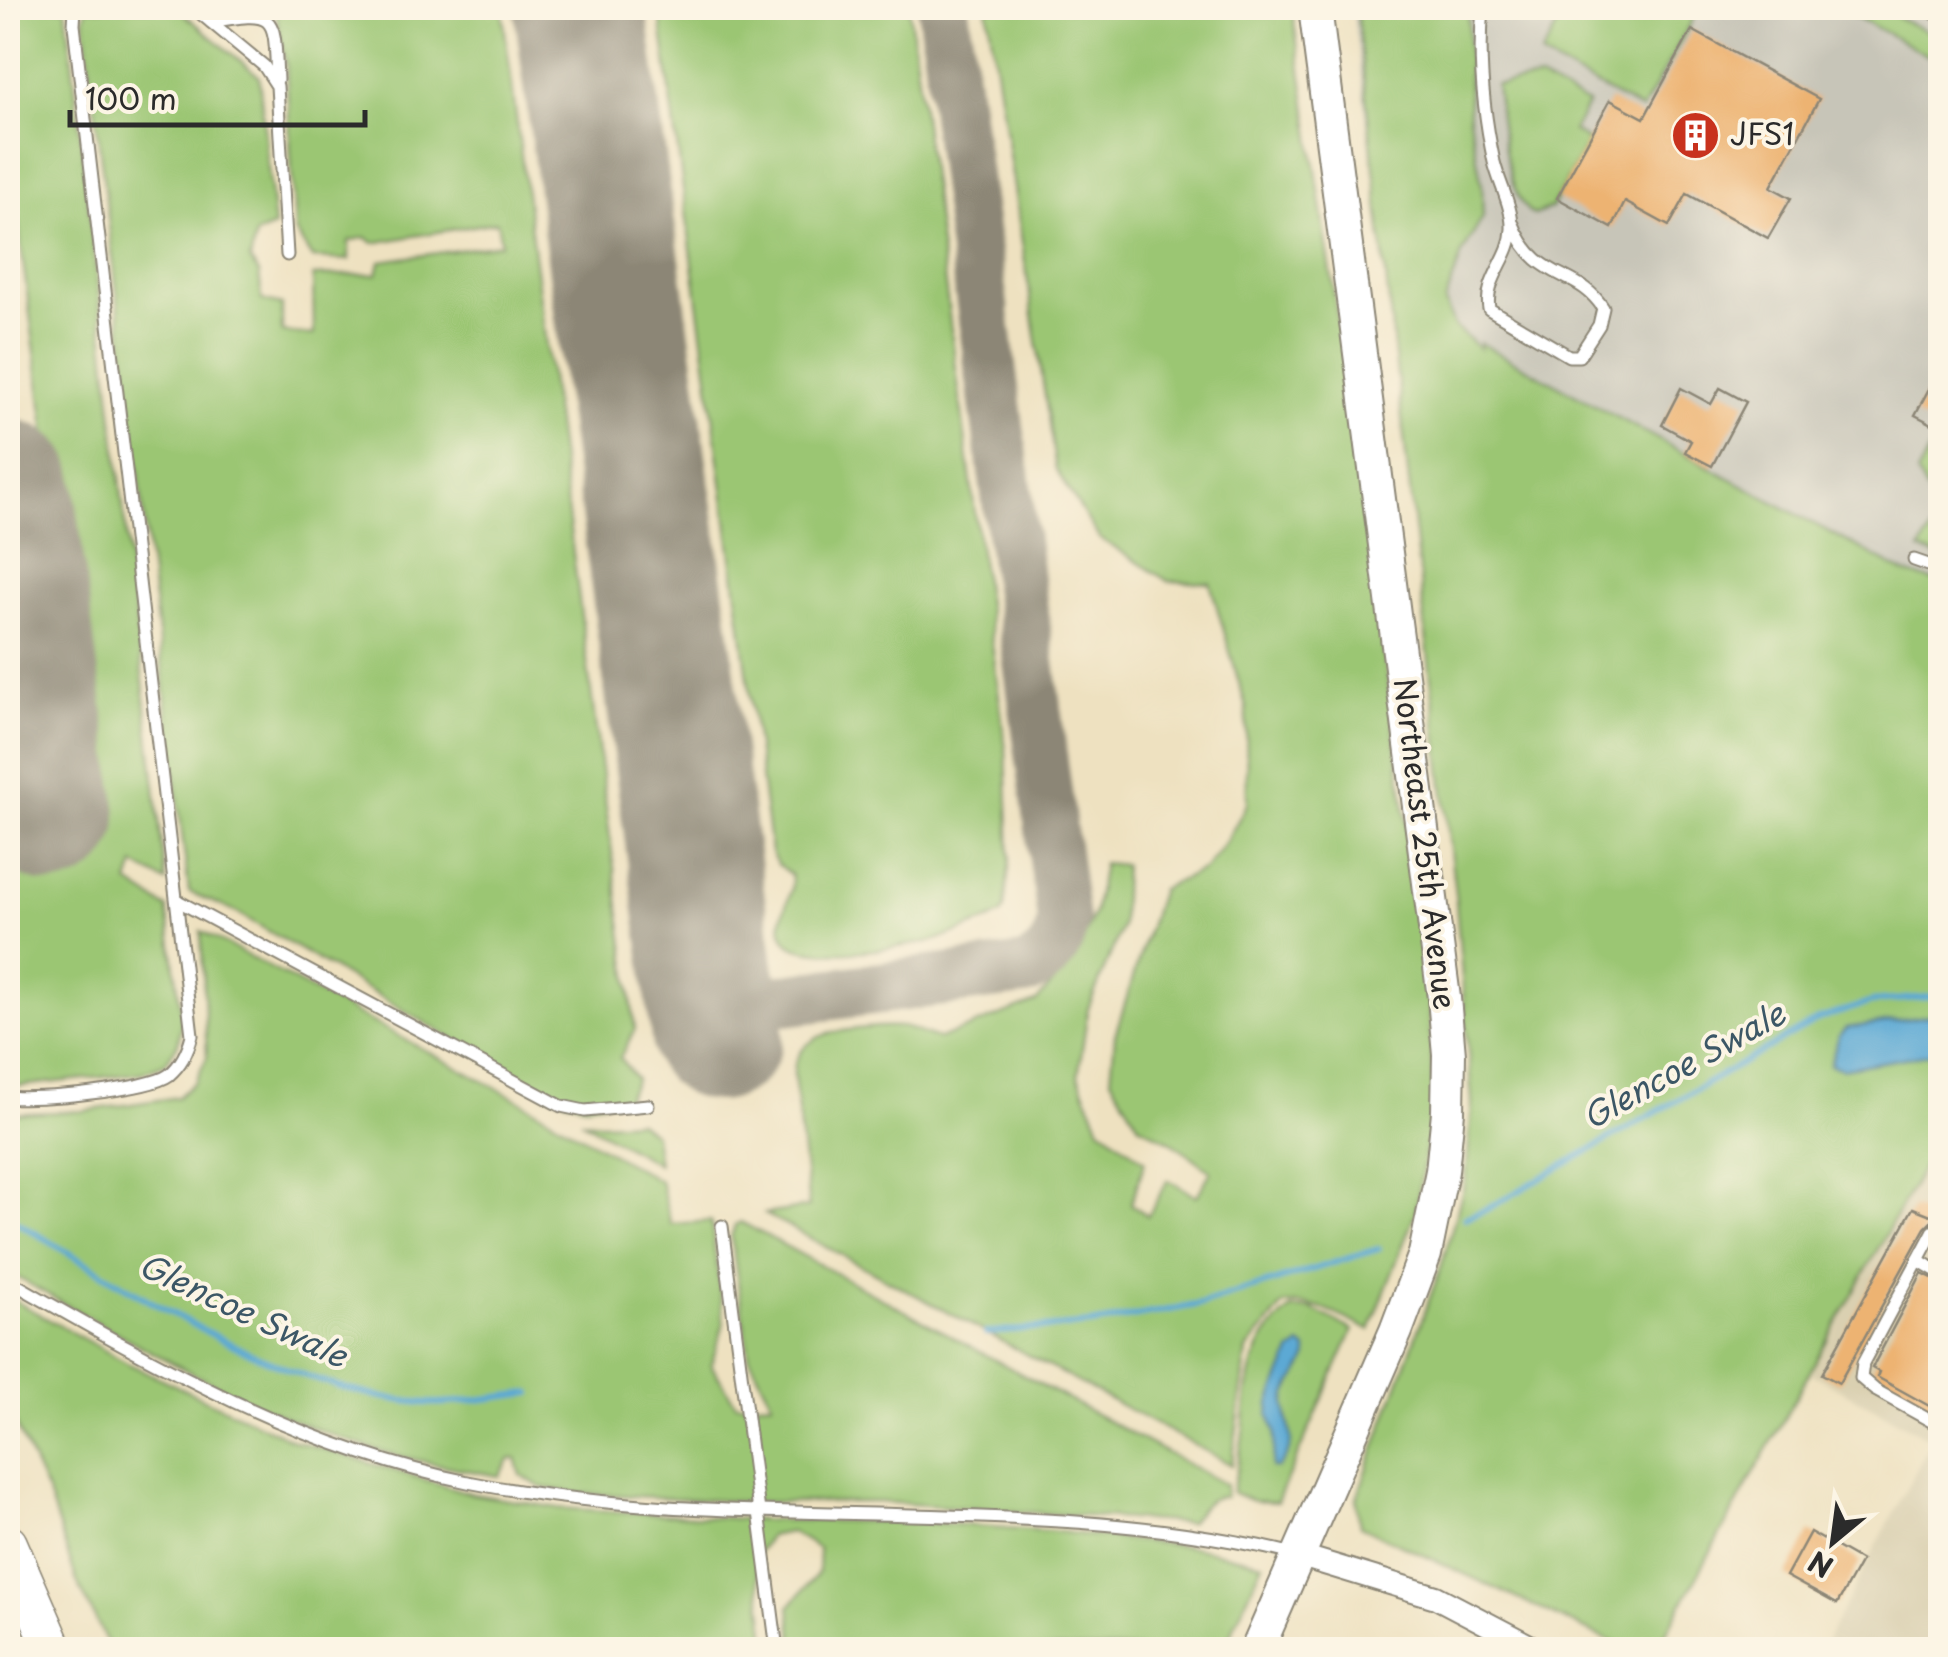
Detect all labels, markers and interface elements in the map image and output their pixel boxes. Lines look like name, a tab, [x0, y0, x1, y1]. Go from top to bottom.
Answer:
scale bar	[70, 65, 365, 127]
text: 100 m	[85, 75, 177, 120]
building icon: JFS1	[1669, 109, 1721, 161]
place label: JFS1	[1730, 110, 1794, 155]
street label: Northeast 25th Avenue	[1384, 676, 1469, 1012]
water label: Glencoe Swale	[1573, 988, 1794, 1140]
water label: Glencoe Swale	[132, 1240, 357, 1379]
north arrow	[1783, 1492, 1883, 1592]
text: N	[1800, 1541, 1840, 1589]

